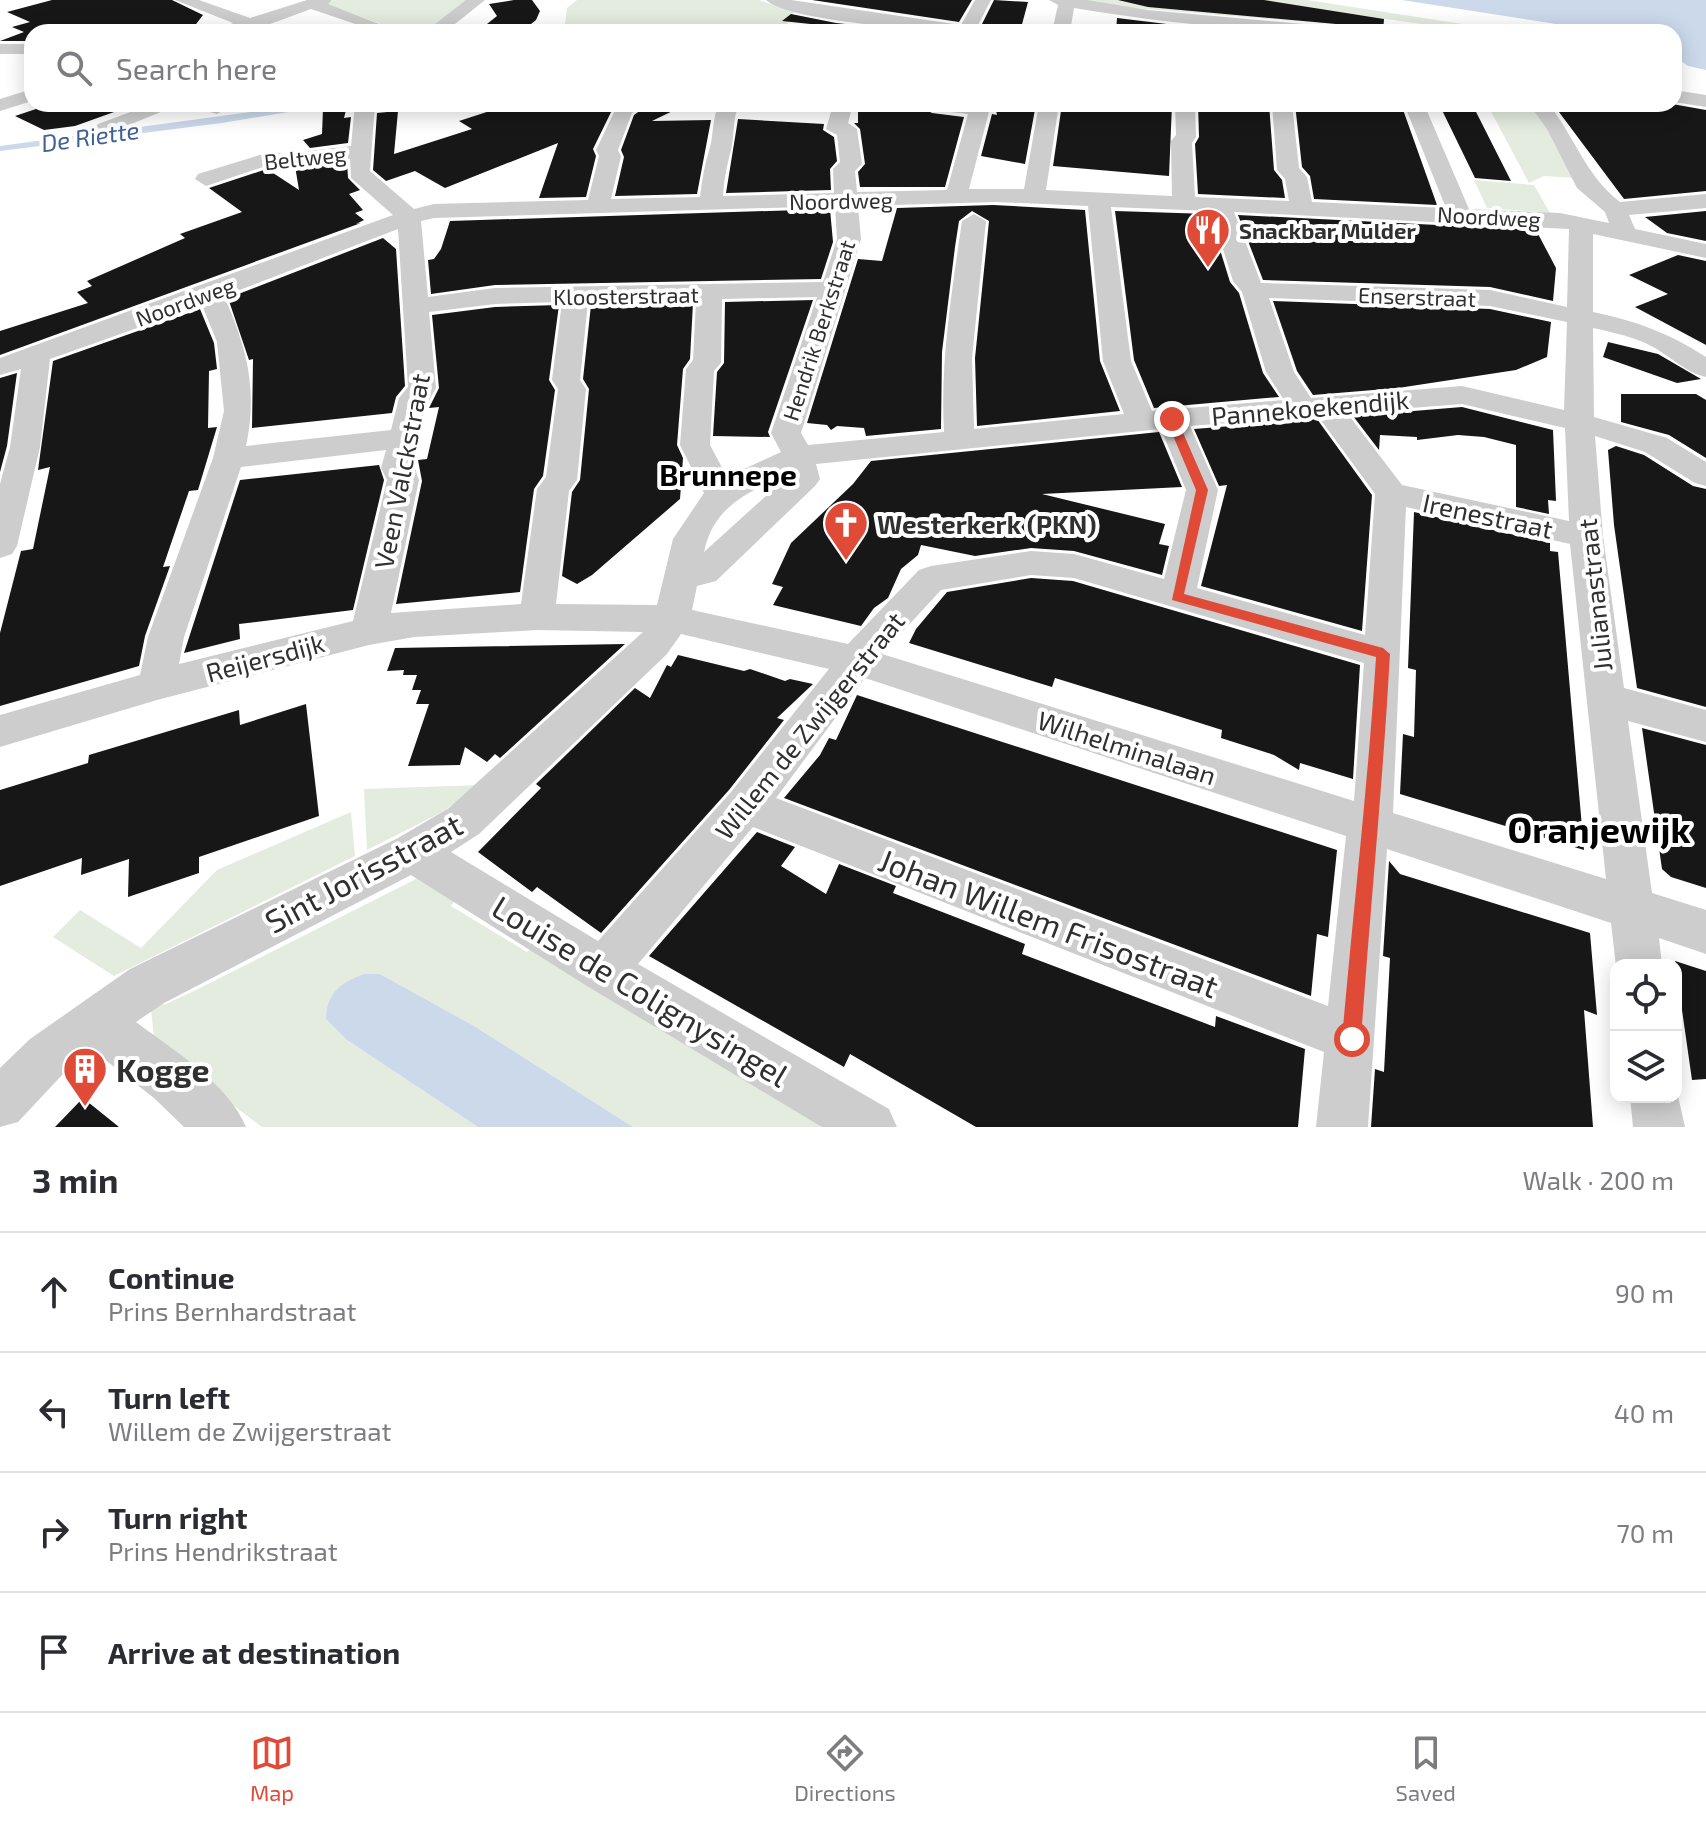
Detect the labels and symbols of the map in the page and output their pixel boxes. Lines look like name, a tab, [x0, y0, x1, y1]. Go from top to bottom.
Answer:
water label: De Riette	[39, 115, 141, 157]
street label: Beltweg	[263, 140, 347, 174]
street label: Noordweg	[789, 186, 893, 214]
street label: Noordweg	[1436, 200, 1542, 232]
restaurant icon: Snackbar Mulder	[1184, 206, 1232, 269]
place label: Snackbar Mulder	[1239, 217, 1416, 243]
street label: Hendrik Berkstraat	[777, 236, 859, 424]
street label: Noordweg	[132, 271, 238, 331]
street label: Kloosterstraat	[553, 281, 699, 309]
street label: Enserstraat	[1358, 281, 1476, 311]
street label: Veen Valckstraat	[367, 371, 435, 571]
street label: Pannekoekendijk	[1210, 383, 1410, 431]
route end	[1154, 401, 1190, 437]
district label: Brunnepe	[659, 456, 797, 492]
street label: Irenestraat	[1420, 486, 1556, 544]
church icon: Westerkerk (PKN)	[822, 499, 870, 562]
place label: Westerkerk (PKN)	[877, 508, 1097, 539]
street label: Julianastraat	[1571, 517, 1617, 673]
street label: Willem de Zwijgerstraat	[708, 605, 910, 845]
street label: Reijersdijk	[202, 626, 328, 688]
street label: Wilhelminalaan	[1034, 704, 1220, 790]
street label: Sint Jorisstraat	[258, 804, 468, 940]
district label: Oranjewijk	[1507, 807, 1691, 850]
street label: Johan Willem Frisostraat	[874, 840, 1224, 1004]
street label: Louise de Colignysingel	[486, 887, 796, 1094]
route start	[1334, 1021, 1370, 1057]
building icon: Kogge	[61, 1045, 109, 1108]
place label: Kogge	[116, 1050, 210, 1088]

